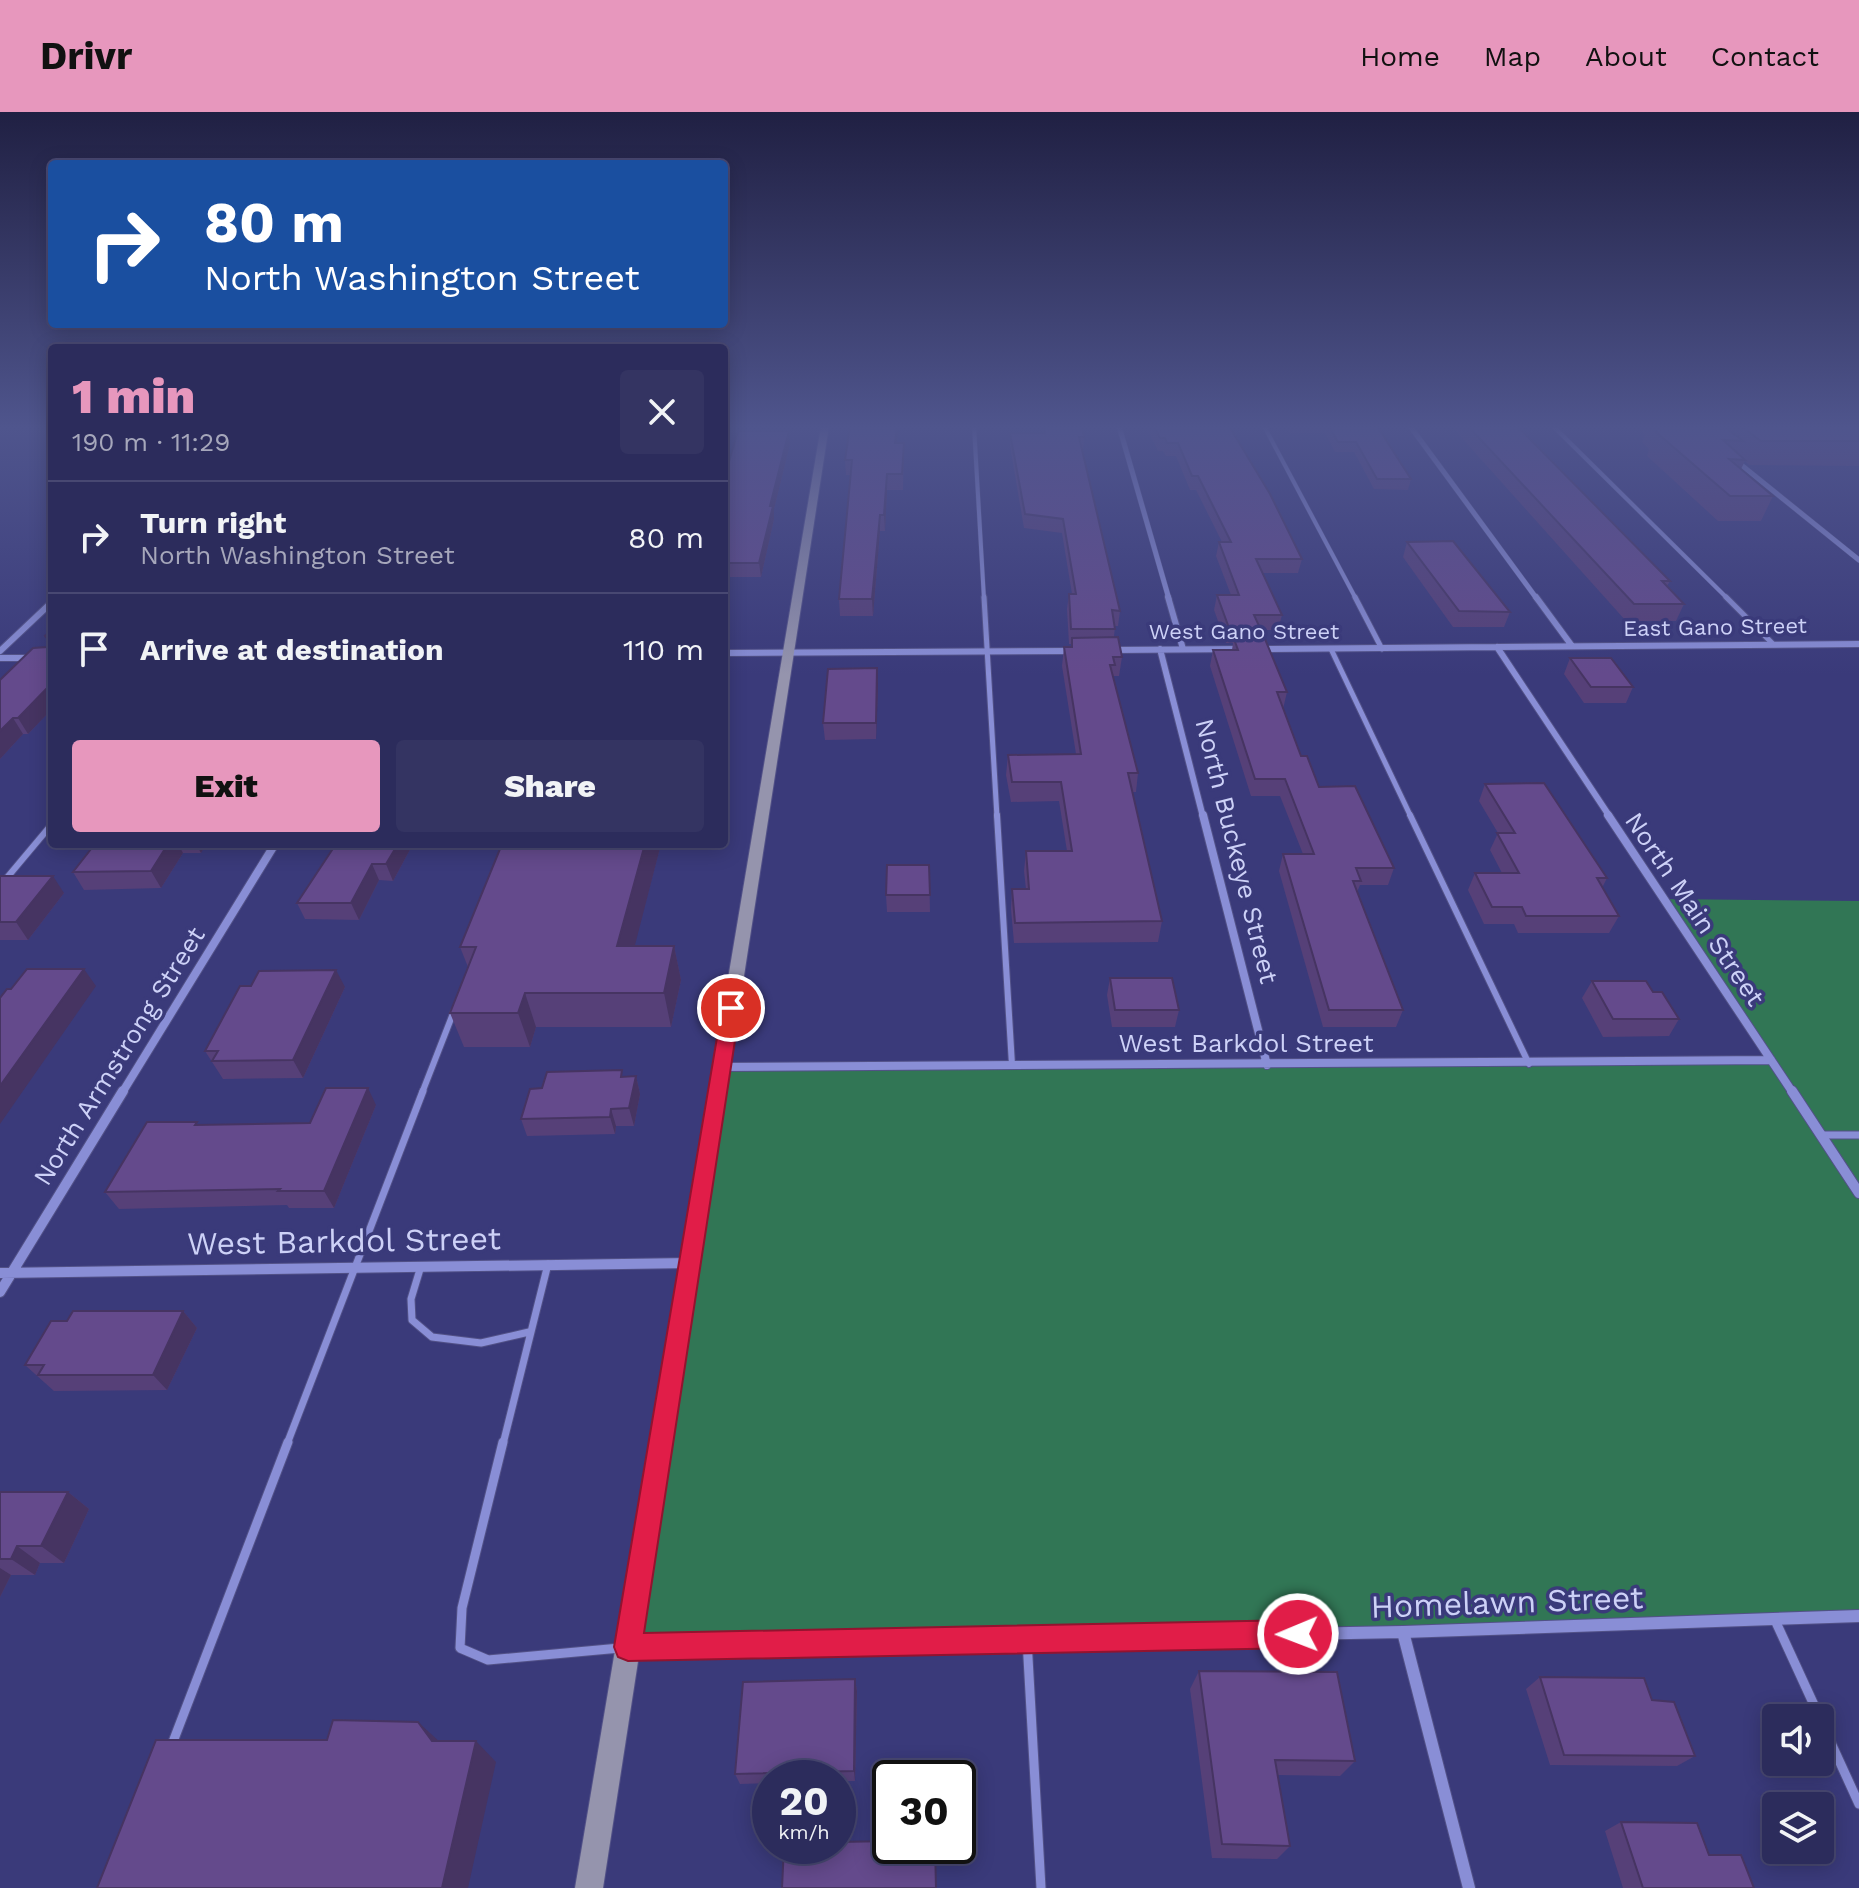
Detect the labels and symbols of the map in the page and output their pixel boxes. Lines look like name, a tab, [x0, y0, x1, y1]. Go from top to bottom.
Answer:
street label: East Gano Street	[1623, 613, 1807, 641]
street label: West Gano Street	[1149, 619, 1339, 644]
street label: North Buckeye Street	[1190, 715, 1284, 987]
street label: North Main Street	[1619, 806, 1771, 1012]
street label: North Armstrong Street	[27, 921, 211, 1191]
pin	[697, 974, 765, 1042]
street label: West Barkdol Street	[1118, 1028, 1374, 1058]
street label: West Barkdol Street	[187, 1219, 501, 1263]
street label: Homelawn Street	[1370, 1578, 1644, 1626]
position arrow	[1256, 1592, 1340, 1676]
speed limit sign: 30	[872, 1760, 976, 1864]

